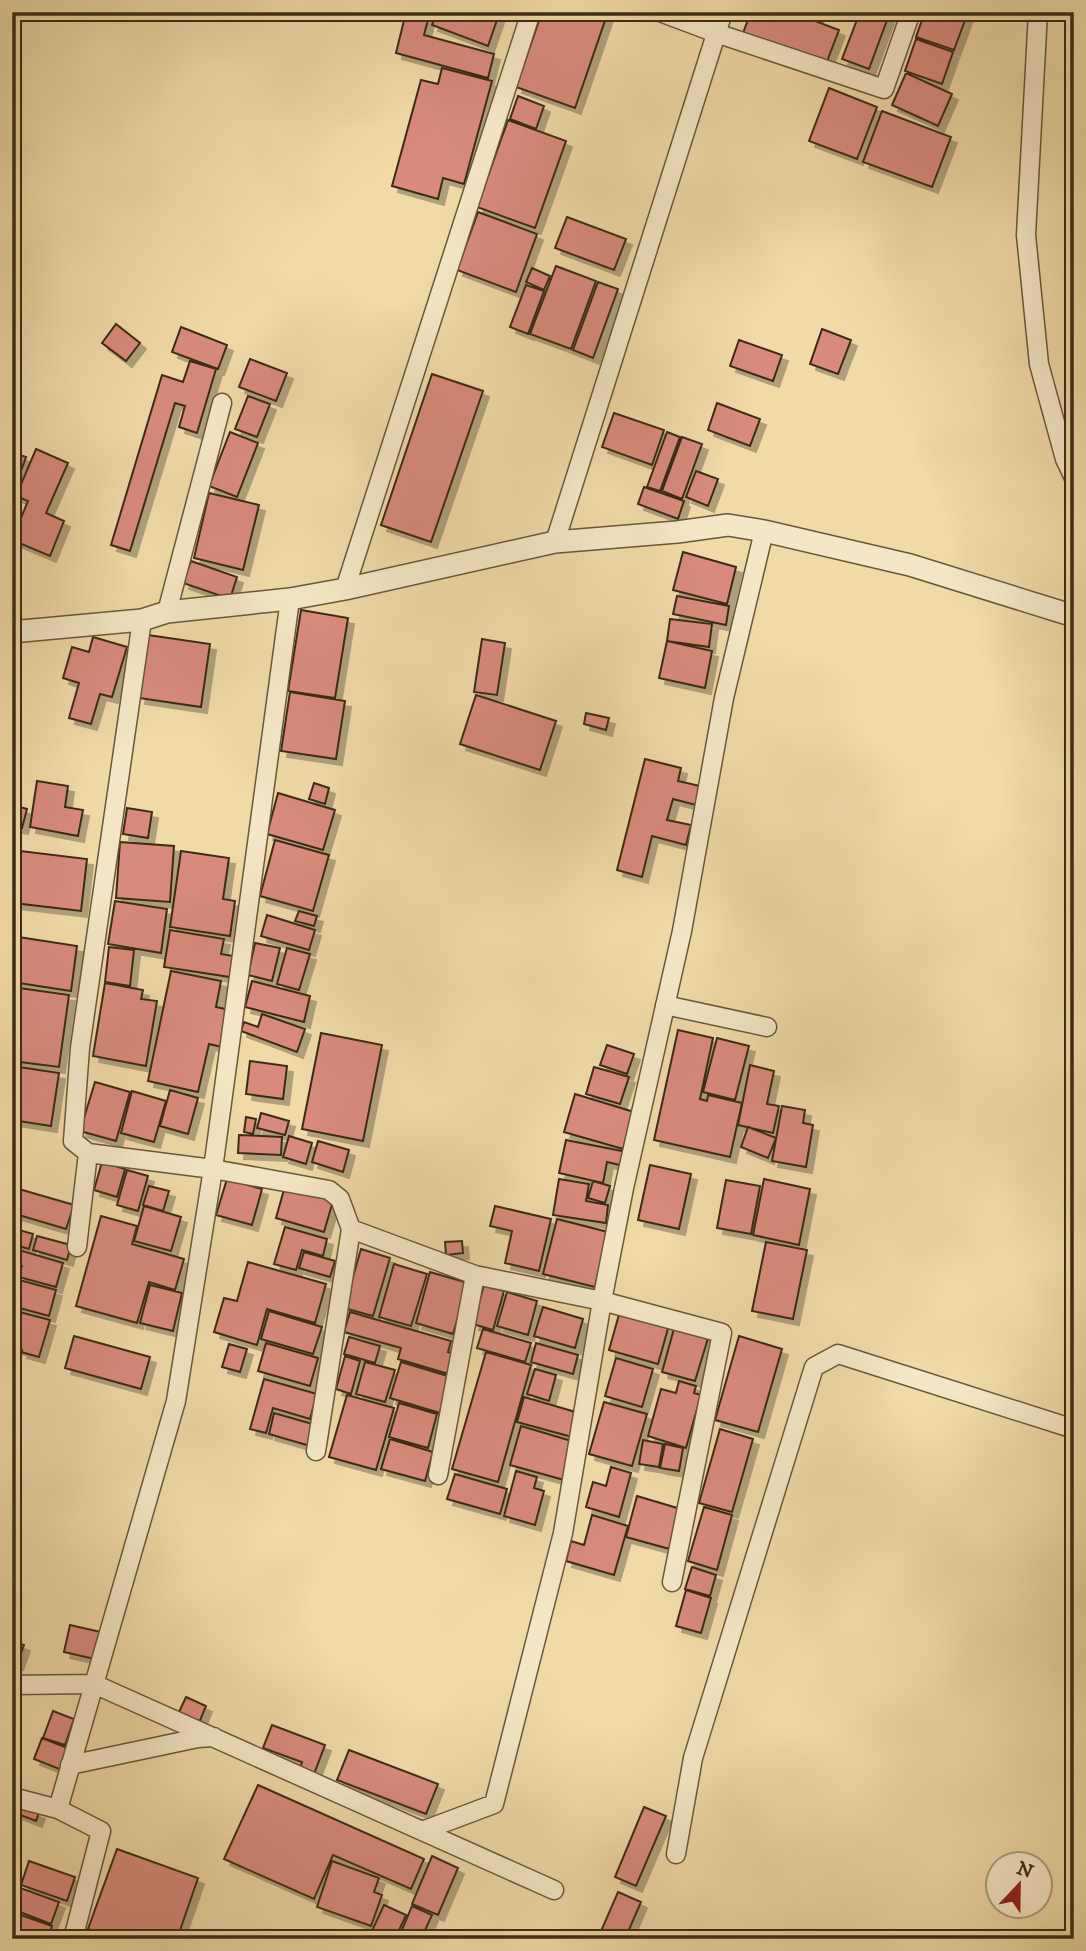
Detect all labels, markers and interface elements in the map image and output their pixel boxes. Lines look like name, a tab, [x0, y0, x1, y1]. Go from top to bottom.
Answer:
north arrow	[984, 1850, 1054, 1920]
text: N	[1013, 1857, 1037, 1884]

